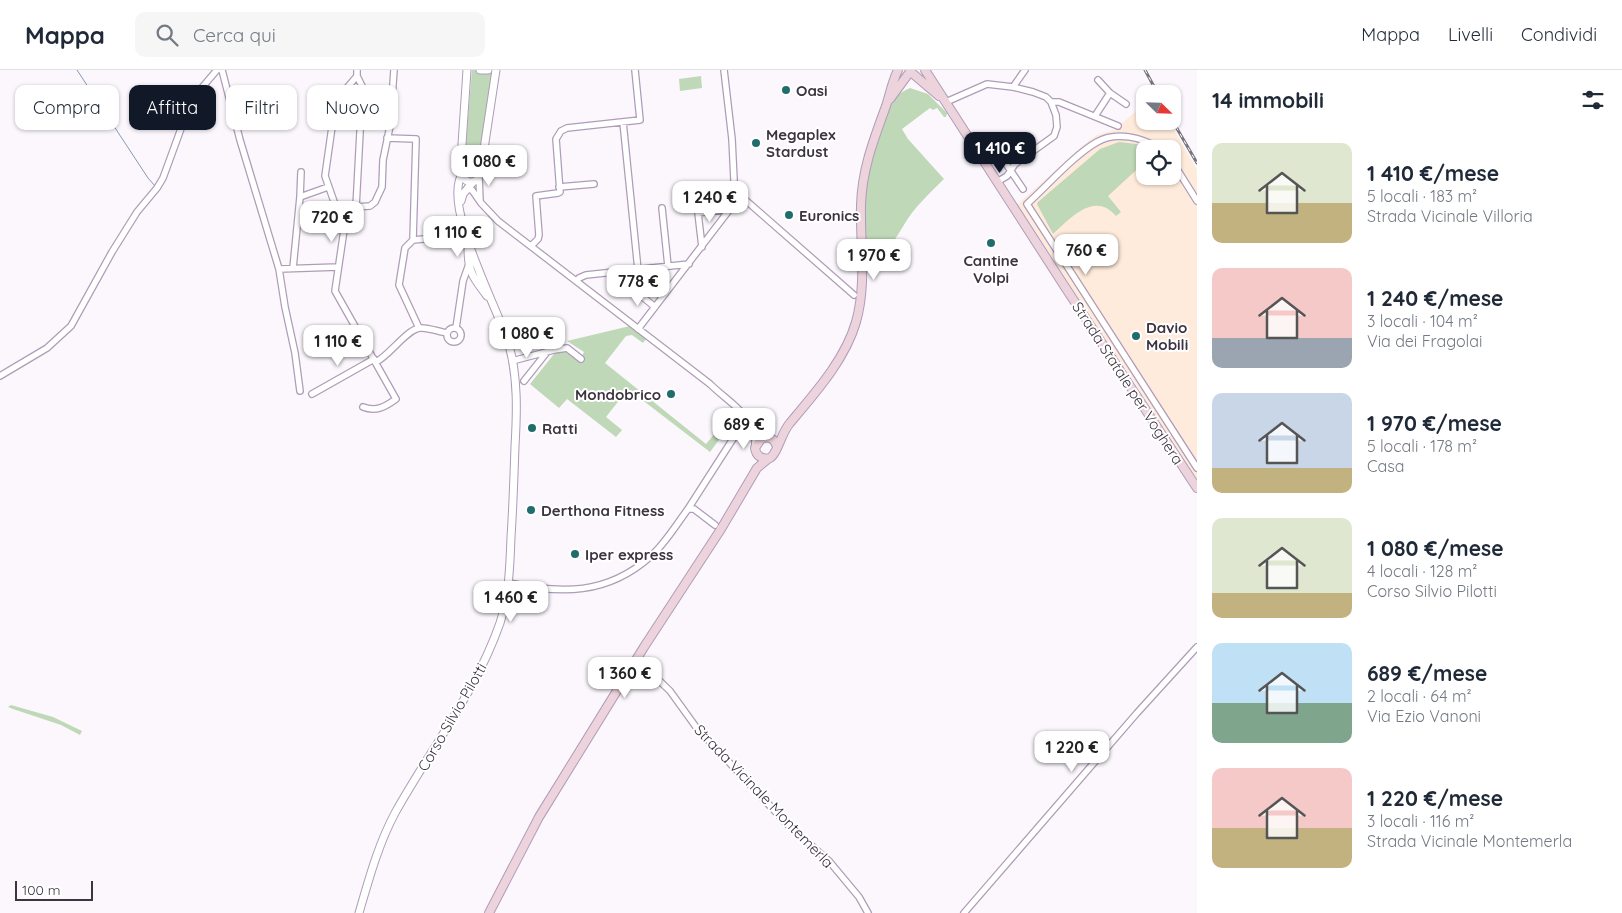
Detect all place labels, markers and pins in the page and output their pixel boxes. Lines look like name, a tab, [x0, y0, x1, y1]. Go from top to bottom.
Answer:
place label: Oasi	[796, 81, 828, 100]
marker: Oasi	[780, 84, 792, 96]
place label: Megaplex Stardust	[766, 125, 836, 161]
pin: 1 410 €	[954, 132, 1046, 174]
marker: Megaplex Stardust	[750, 137, 762, 149]
pin: 1 080 €	[443, 144, 535, 187]
pin: 1 240 €	[664, 180, 756, 223]
pin: 720 €	[297, 200, 367, 243]
place label: Euronics	[799, 206, 859, 225]
marker: Euronics	[783, 209, 795, 221]
pin: 1 110 €	[412, 216, 504, 258]
pin: 760 €	[1051, 234, 1121, 276]
marker: Cantine Volpi	[985, 237, 997, 249]
pin: 1 970 €	[828, 238, 920, 281]
place label: Cantine Volpi	[963, 251, 1019, 287]
pin: 778 €	[603, 264, 673, 307]
pin: 1 080 €	[481, 316, 573, 359]
place label: Davio Mobili	[1146, 318, 1188, 354]
pin: 1 110 €	[292, 324, 384, 367]
marker: Davio Mobili	[1130, 330, 1142, 342]
place label: Mondobrico	[575, 385, 661, 404]
marker: Mondobrico	[665, 388, 677, 400]
pin: 689 €	[709, 408, 779, 450]
place label: Ratti	[542, 419, 578, 438]
marker: Ratti	[526, 422, 538, 434]
place label: Derthona Fitness	[541, 501, 664, 520]
marker: Derthona Fitness	[525, 504, 537, 516]
place label: Iper express	[585, 545, 673, 564]
marker: Iper express	[569, 548, 581, 560]
pin: 1 460 €	[465, 580, 557, 623]
pin: 1 360 €	[579, 656, 671, 699]
pin: 1 220 €	[1026, 730, 1118, 773]

